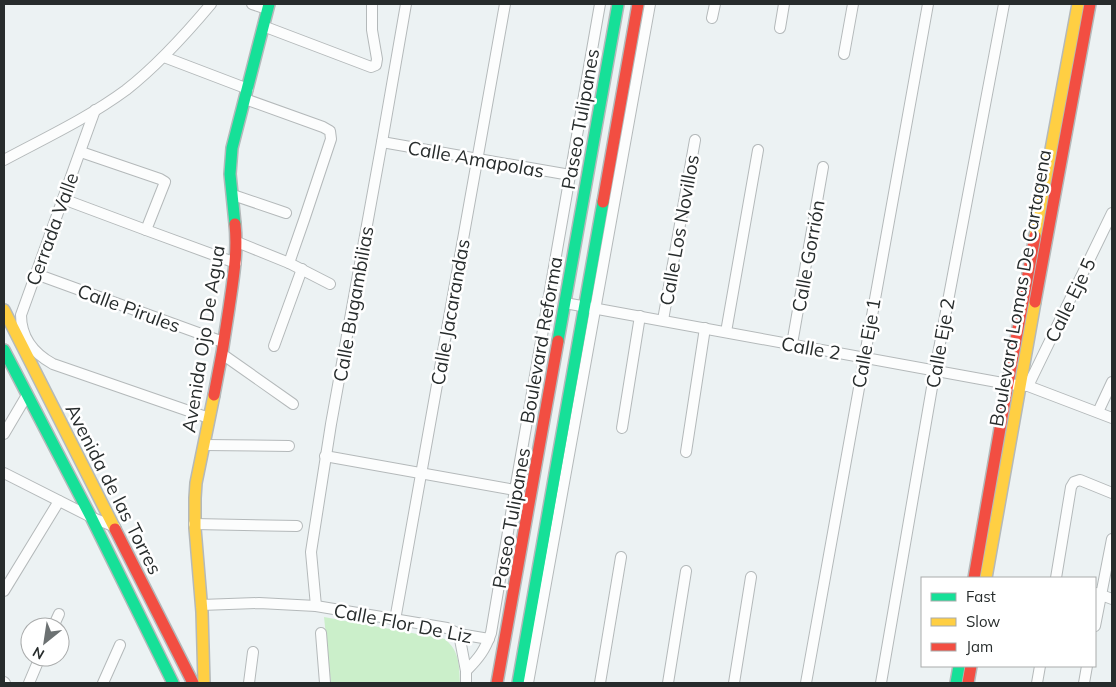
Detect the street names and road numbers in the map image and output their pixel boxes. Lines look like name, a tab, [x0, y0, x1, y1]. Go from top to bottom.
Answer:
street label: Paseo Tulipanes	[556, 47, 604, 191]
street label: Calle Amapolas	[406, 135, 546, 183]
street label: Boulevard Lomas De Cartagena	[984, 148, 1056, 428]
street label: Calle Los Novillos	[654, 153, 704, 307]
street label: Cerrada Valle	[20, 169, 84, 289]
street label: Calle Gorrión	[786, 198, 830, 314]
street label: Calle Bugambilias	[327, 224, 379, 384]
street label: Calle Jacarandas	[425, 237, 475, 387]
street label: Avenida Ojo De Agua	[176, 244, 230, 434]
street label: Calle Eje 5	[1039, 254, 1101, 346]
street label: Boulevard Reforma	[514, 255, 568, 425]
street label: Calle Pirules	[74, 278, 184, 338]
street label: Calle Eje 1	[846, 296, 886, 390]
street label: Calle Eje 2	[920, 296, 960, 390]
street label: Calle 2	[779, 331, 843, 365]
street label: Avenida de las Torres	[61, 400, 167, 578]
street label: Paseo Tulipanes	[487, 446, 535, 590]
street label: Calle Flor De Liz	[332, 598, 474, 648]

